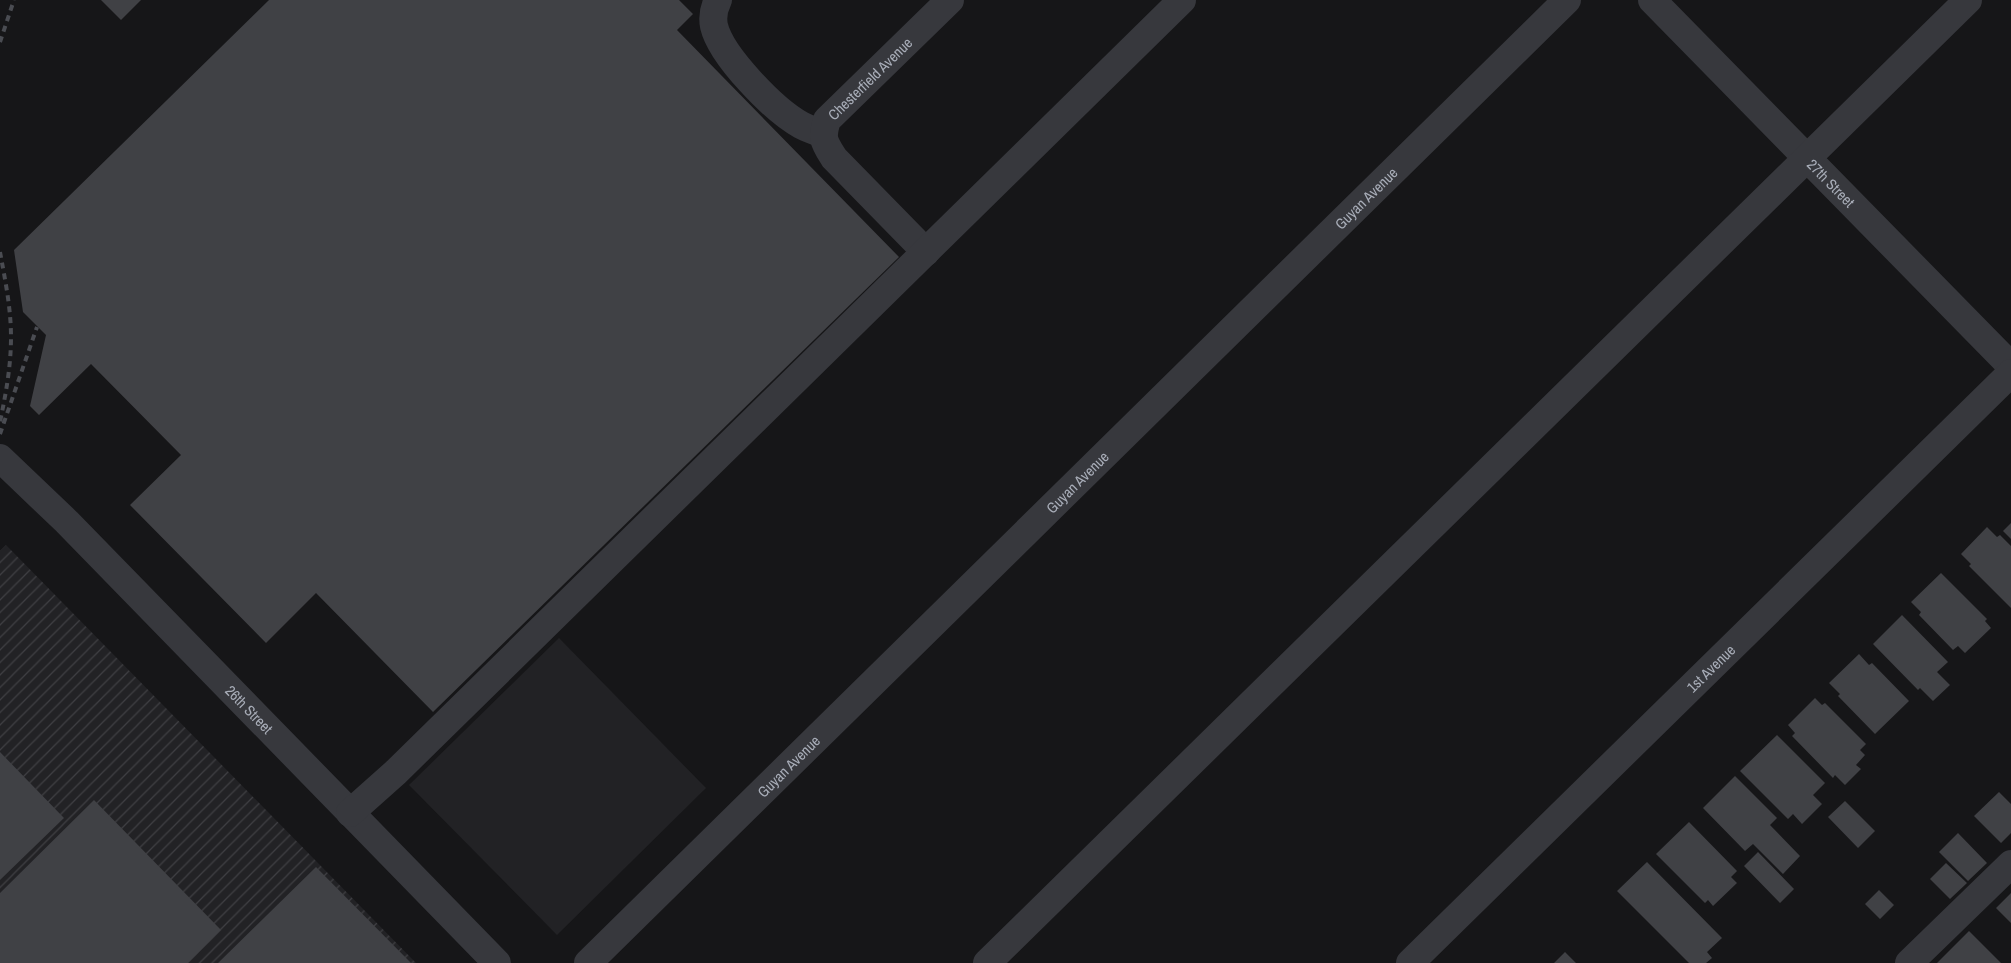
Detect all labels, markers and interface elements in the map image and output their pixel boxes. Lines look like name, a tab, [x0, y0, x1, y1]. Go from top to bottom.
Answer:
street label: Chesterfield Avenue	[823, 32, 917, 124]
street label: 27th Street	[1803, 154, 1860, 212]
street label: Guyan Avenue	[1330, 162, 1402, 234]
street label: Guyan Avenue	[1041, 446, 1113, 518]
street label: 1st Avenue	[1681, 639, 1740, 697]
street label: 26th Street	[221, 680, 278, 738]
street label: Guyan Avenue	[752, 730, 825, 802]

